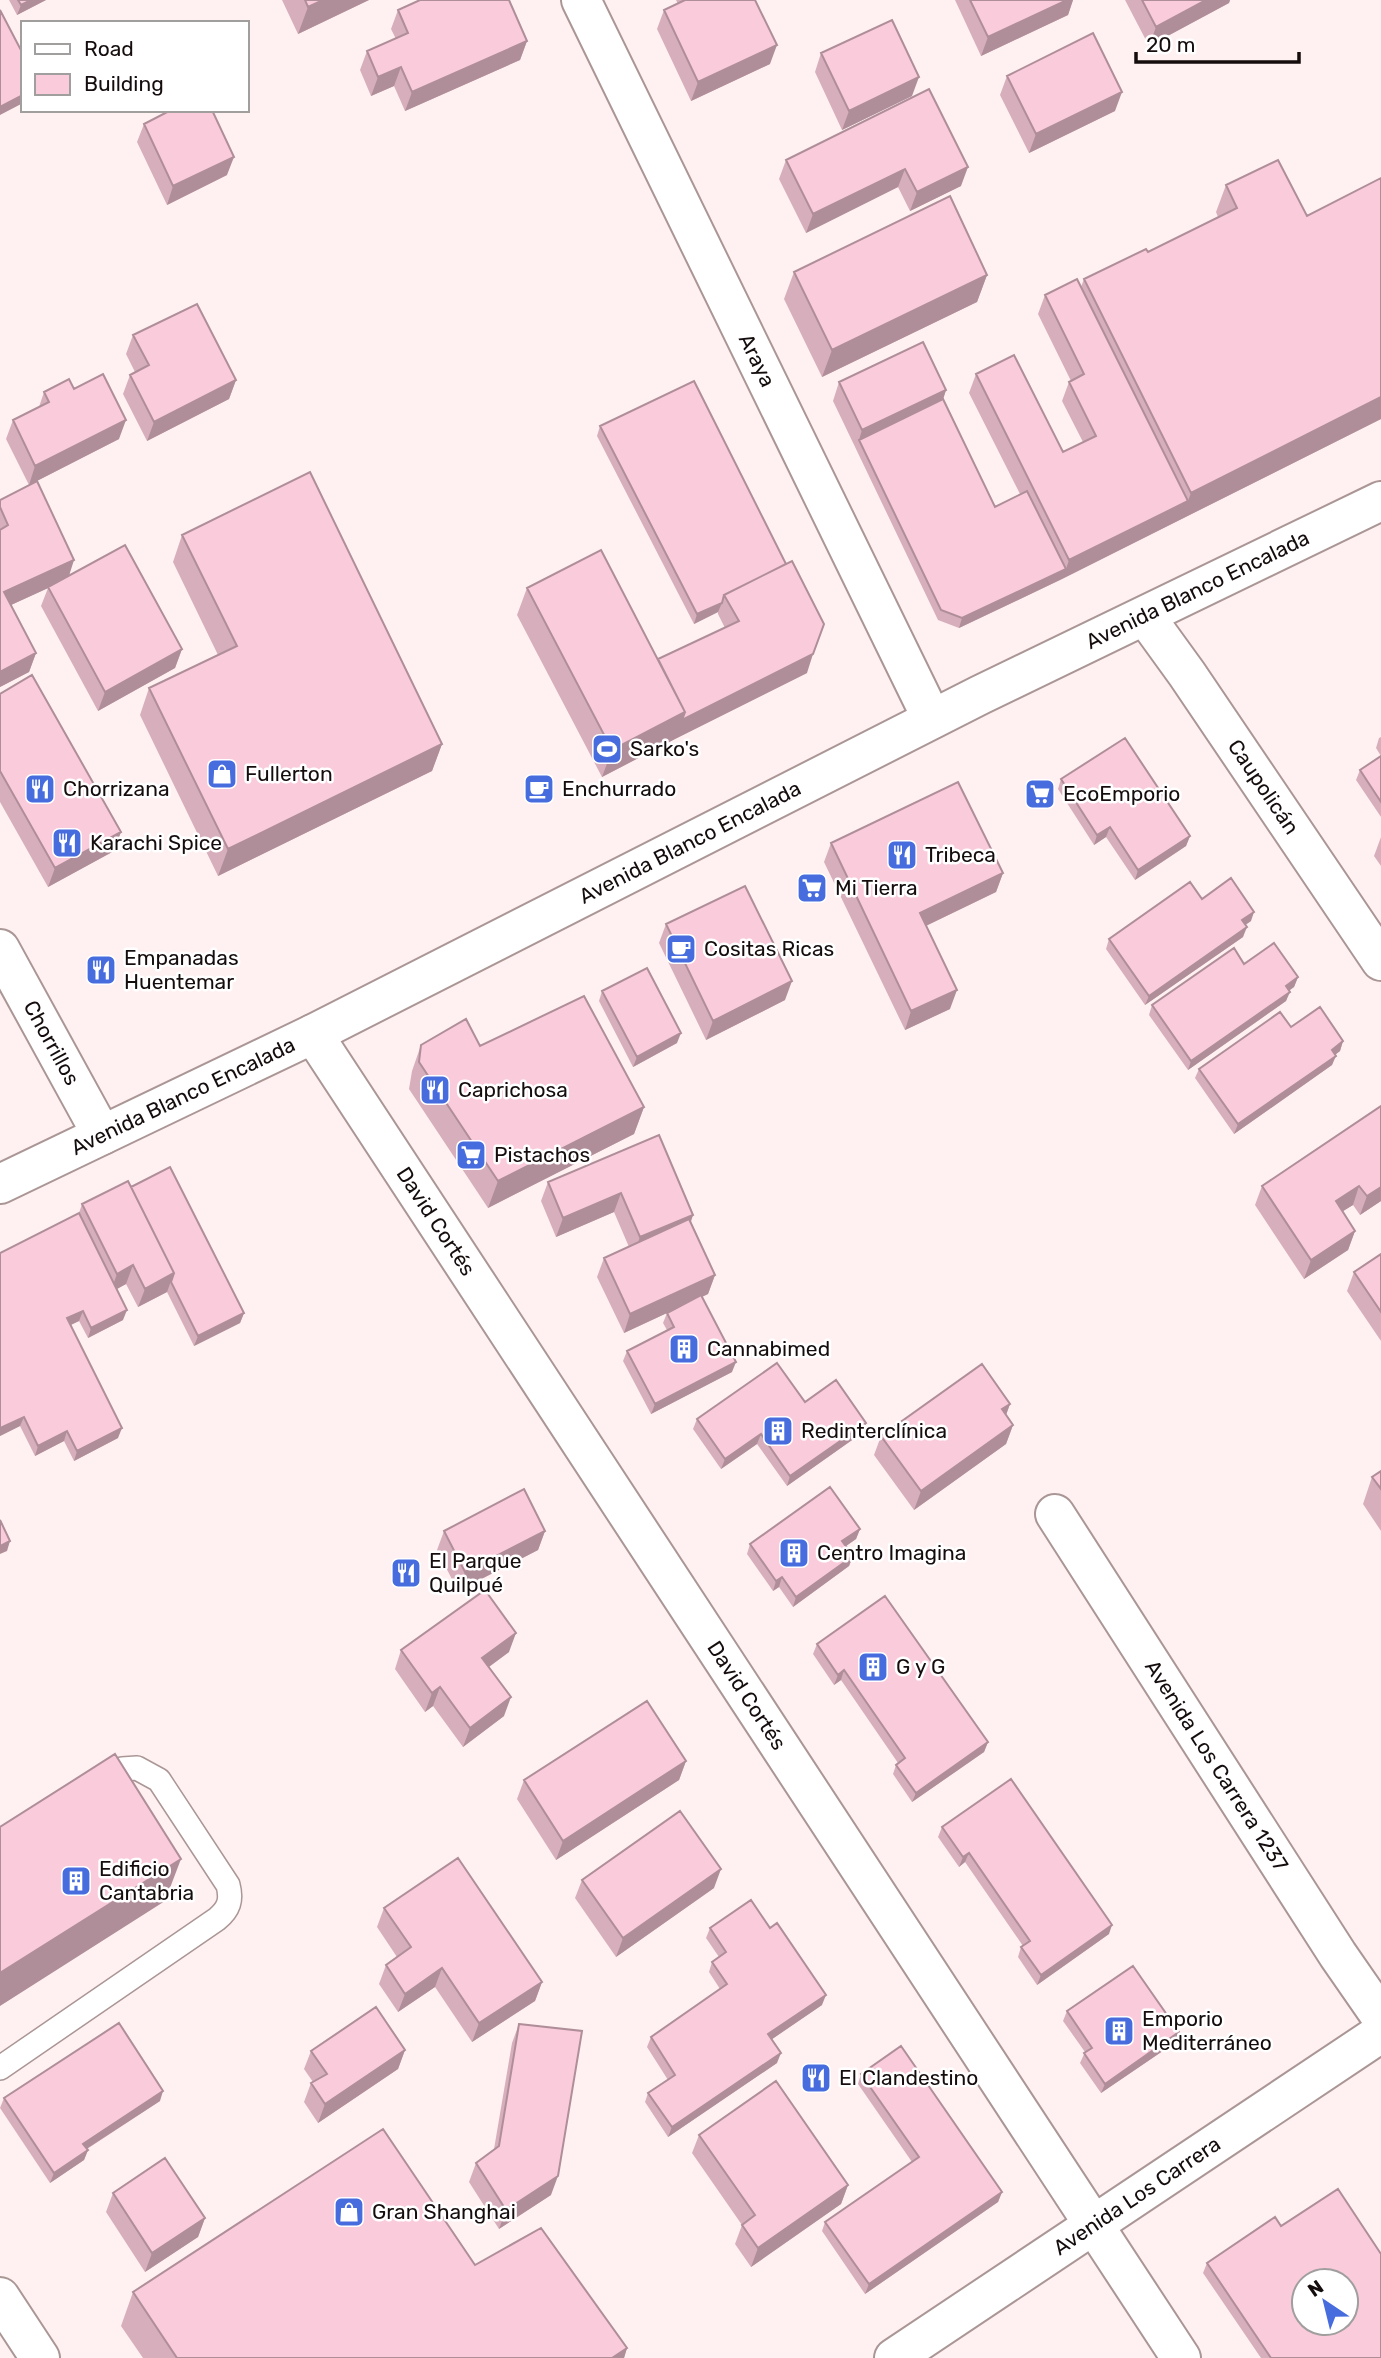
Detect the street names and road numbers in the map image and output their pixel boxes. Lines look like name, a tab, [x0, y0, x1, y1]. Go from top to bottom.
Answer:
street label: Araya	[734, 329, 781, 391]
street label: Avenida Blanco Encalada	[1082, 525, 1313, 654]
street label: Caupolicán	[1223, 735, 1305, 839]
street label: Avenida Blanco Encalada	[575, 775, 805, 909]
street label: Chorrillos	[19, 996, 85, 1089]
street label: Avenida Blanco Encalada	[67, 1032, 299, 1160]
street label: David Cortés	[392, 1162, 481, 1280]
street label: David Cortés	[702, 1636, 792, 1754]
street label: Avenida Los Carrera 1237	[1140, 1655, 1294, 1876]
street label: Avenida Los Carrera	[1048, 2131, 1225, 2260]

